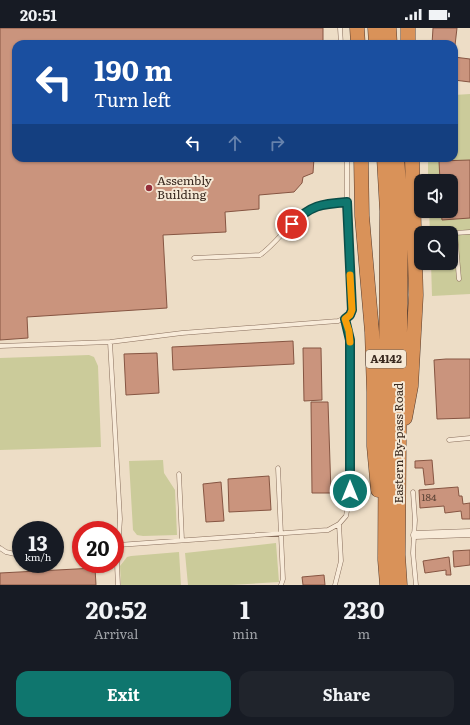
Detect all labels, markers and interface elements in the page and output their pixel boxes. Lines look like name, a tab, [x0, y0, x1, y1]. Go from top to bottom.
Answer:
text: 20:51	[20, 3, 57, 26]
text: 190 m	[94, 48, 172, 90]
icon: left	[28, 56, 80, 108]
text: Turn left	[94, 86, 171, 113]
icon: left	[182, 132, 204, 154]
icon: ahead	[224, 132, 246, 154]
icon: right	[266, 132, 288, 154]
place label: Assembly Building	[157, 171, 212, 203]
map controls	[414, 174, 458, 270]
button: sound	[414, 174, 458, 218]
marker: Assembly Building	[144, 183, 154, 193]
pin	[275, 207, 309, 241]
icon: arrive	[281, 213, 303, 235]
button: search	[414, 226, 458, 270]
road number: A4142	[366, 350, 406, 368]
street label: Eastern By-pass Road	[389, 382, 407, 503]
position arrow	[329, 470, 371, 512]
house number: 184	[421, 489, 437, 504]
speed limit sign: 20	[72, 521, 124, 573]
text: 13	[28, 527, 48, 557]
text: km/h	[25, 549, 51, 564]
text: 20:52	[86, 591, 147, 626]
text: 1	[240, 591, 250, 626]
text: 230	[343, 591, 384, 626]
text: Arrival	[94, 624, 138, 643]
text: min	[232, 624, 258, 643]
text: m	[358, 624, 370, 643]
button: Exit	[16, 671, 231, 717]
button: Share	[239, 671, 454, 717]

